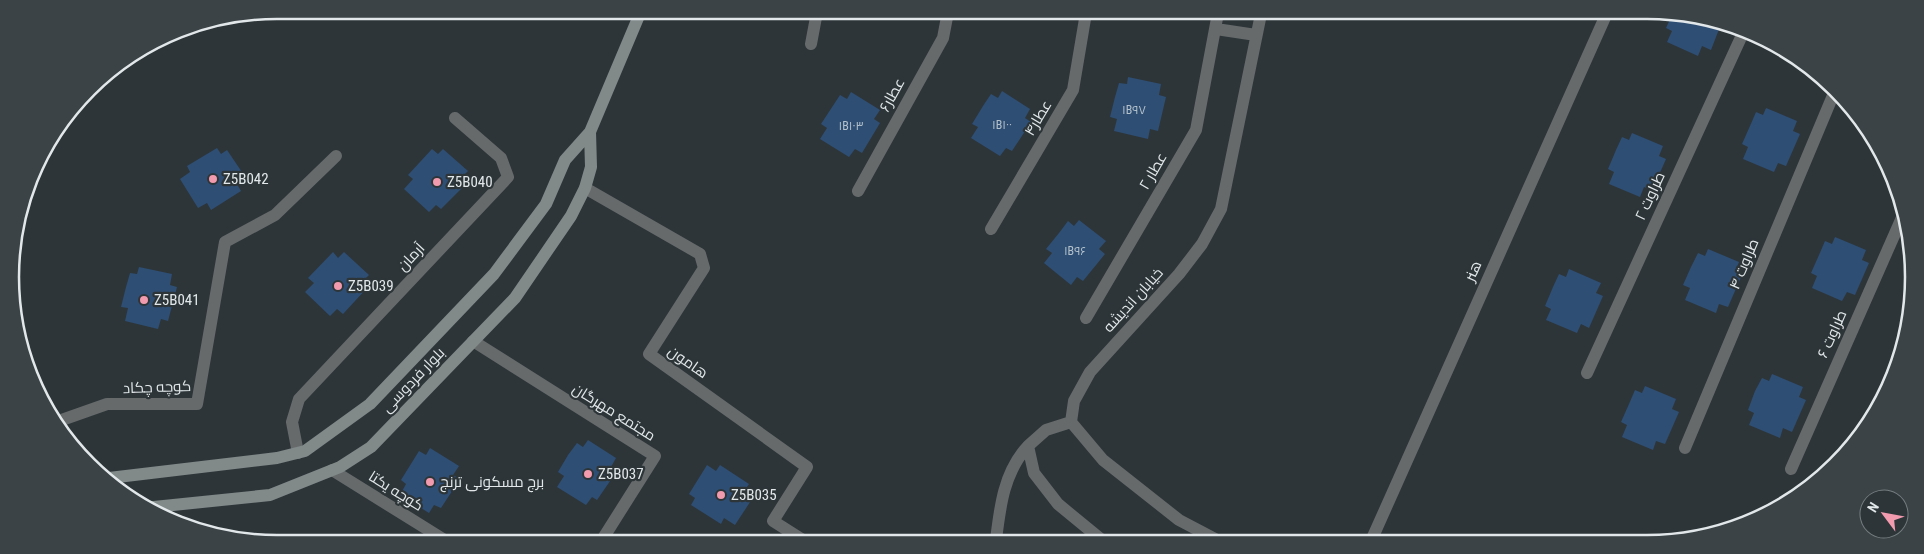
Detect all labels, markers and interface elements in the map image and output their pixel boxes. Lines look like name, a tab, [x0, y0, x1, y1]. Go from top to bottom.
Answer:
street label: عطار۶	[875, 75, 909, 115]
street label: عطار۴	[1020, 97, 1056, 139]
house number: ۱B۹۷	[1122, 103, 1146, 117]
house number: ۱B۱۰۰	[992, 118, 1012, 132]
house number: ۱B۱۰۳	[838, 119, 864, 133]
street label: عطار ۲	[1135, 149, 1171, 193]
street label: طراوت ۲	[1631, 169, 1669, 223]
place label: Z5B042	[223, 170, 269, 188]
marker: Z5B042	[207, 173, 219, 185]
place label: Z5B040	[447, 173, 493, 191]
marker: Z5B040	[431, 176, 443, 188]
street label: طراوت ۴	[1725, 236, 1763, 292]
street label: آرمان	[393, 239, 429, 276]
house number: ۱B۹۶	[1064, 244, 1086, 258]
street label: هنر	[1460, 258, 1485, 285]
street label: خیابان اندیشه	[1099, 264, 1167, 337]
place label: Z5B039	[348, 277, 394, 295]
marker: Z5B039	[332, 280, 344, 292]
place label: Z5B041	[154, 291, 200, 309]
marker: Z5B041	[138, 294, 150, 306]
street label: طراوت ۶	[1814, 307, 1850, 361]
street label: هامون	[664, 342, 711, 383]
street label: بلوار فردوسی	[378, 344, 449, 417]
street label: کوچه چکاد	[123, 377, 192, 398]
street label: مجتمع مهرگان	[568, 379, 659, 446]
place label: Z5B037	[598, 465, 644, 483]
street label: کوچه یکتا	[365, 467, 427, 516]
marker: Z5B037	[582, 468, 594, 480]
place label: برج مسکونی ترنج	[440, 473, 544, 493]
marker: برج مسکونی ترنج	[424, 476, 436, 488]
place label: Z5B035	[731, 486, 777, 504]
marker: Z5B035	[715, 489, 727, 501]
north arrow	[1859, 489, 1909, 539]
text: N	[1864, 499, 1882, 515]

